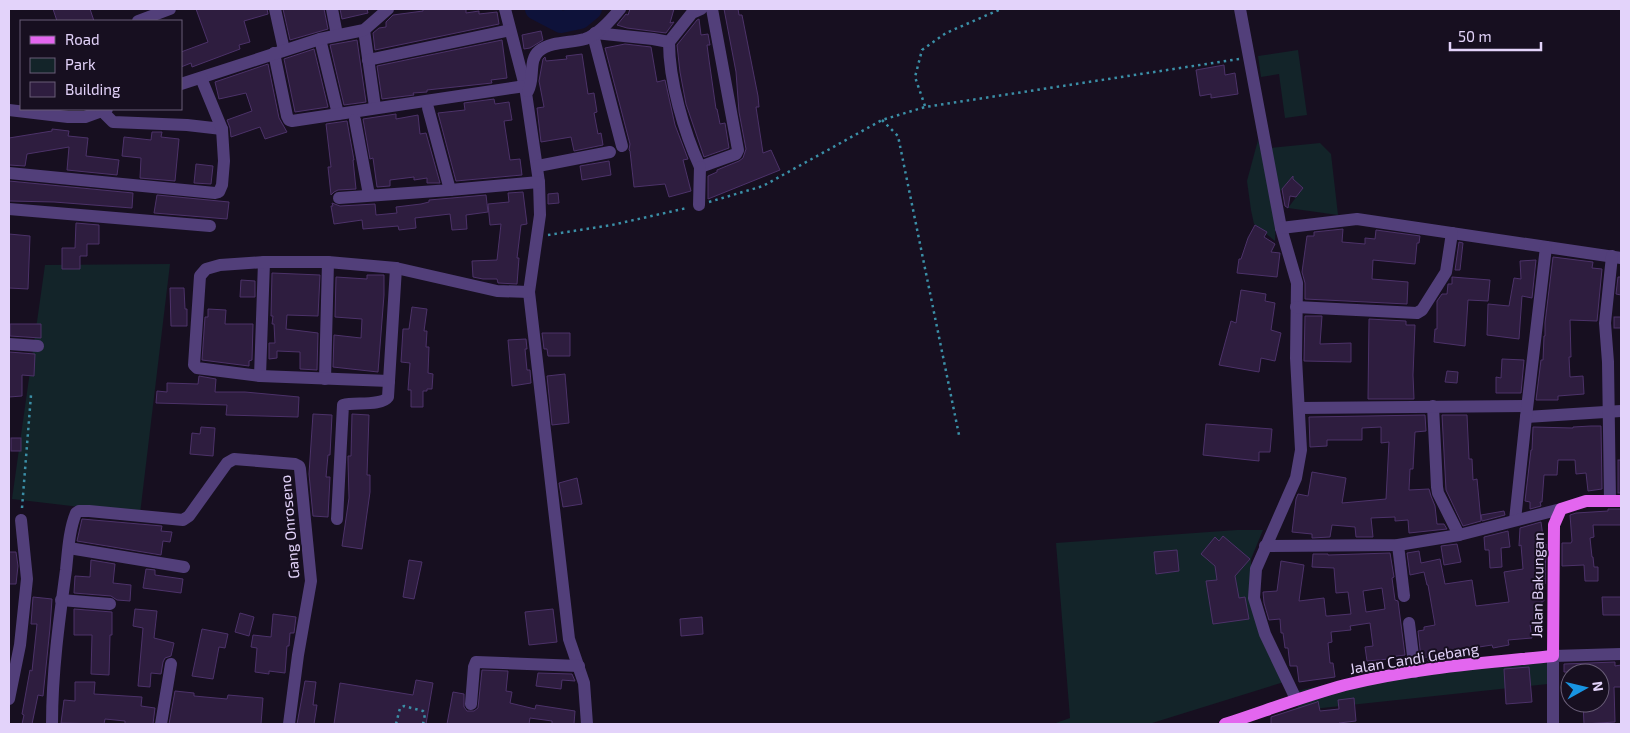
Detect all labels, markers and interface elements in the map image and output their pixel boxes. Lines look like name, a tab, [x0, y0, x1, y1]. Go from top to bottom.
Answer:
legend	[20, 20, 182, 110]
scale bar	[1450, 20, 1541, 52]
text: 50 m	[1458, 27, 1492, 45]
text: Road	[65, 30, 100, 48]
text: Park	[65, 55, 96, 73]
text: Building	[65, 80, 121, 98]
street label: Gang Onroseno	[275, 474, 303, 580]
street label: Jalan Bakungan	[1527, 532, 1547, 638]
street label: Jalan Candi Gebang	[1348, 639, 1481, 677]
north arrow	[1560, 663, 1610, 713]
text: N	[1589, 680, 1607, 692]

